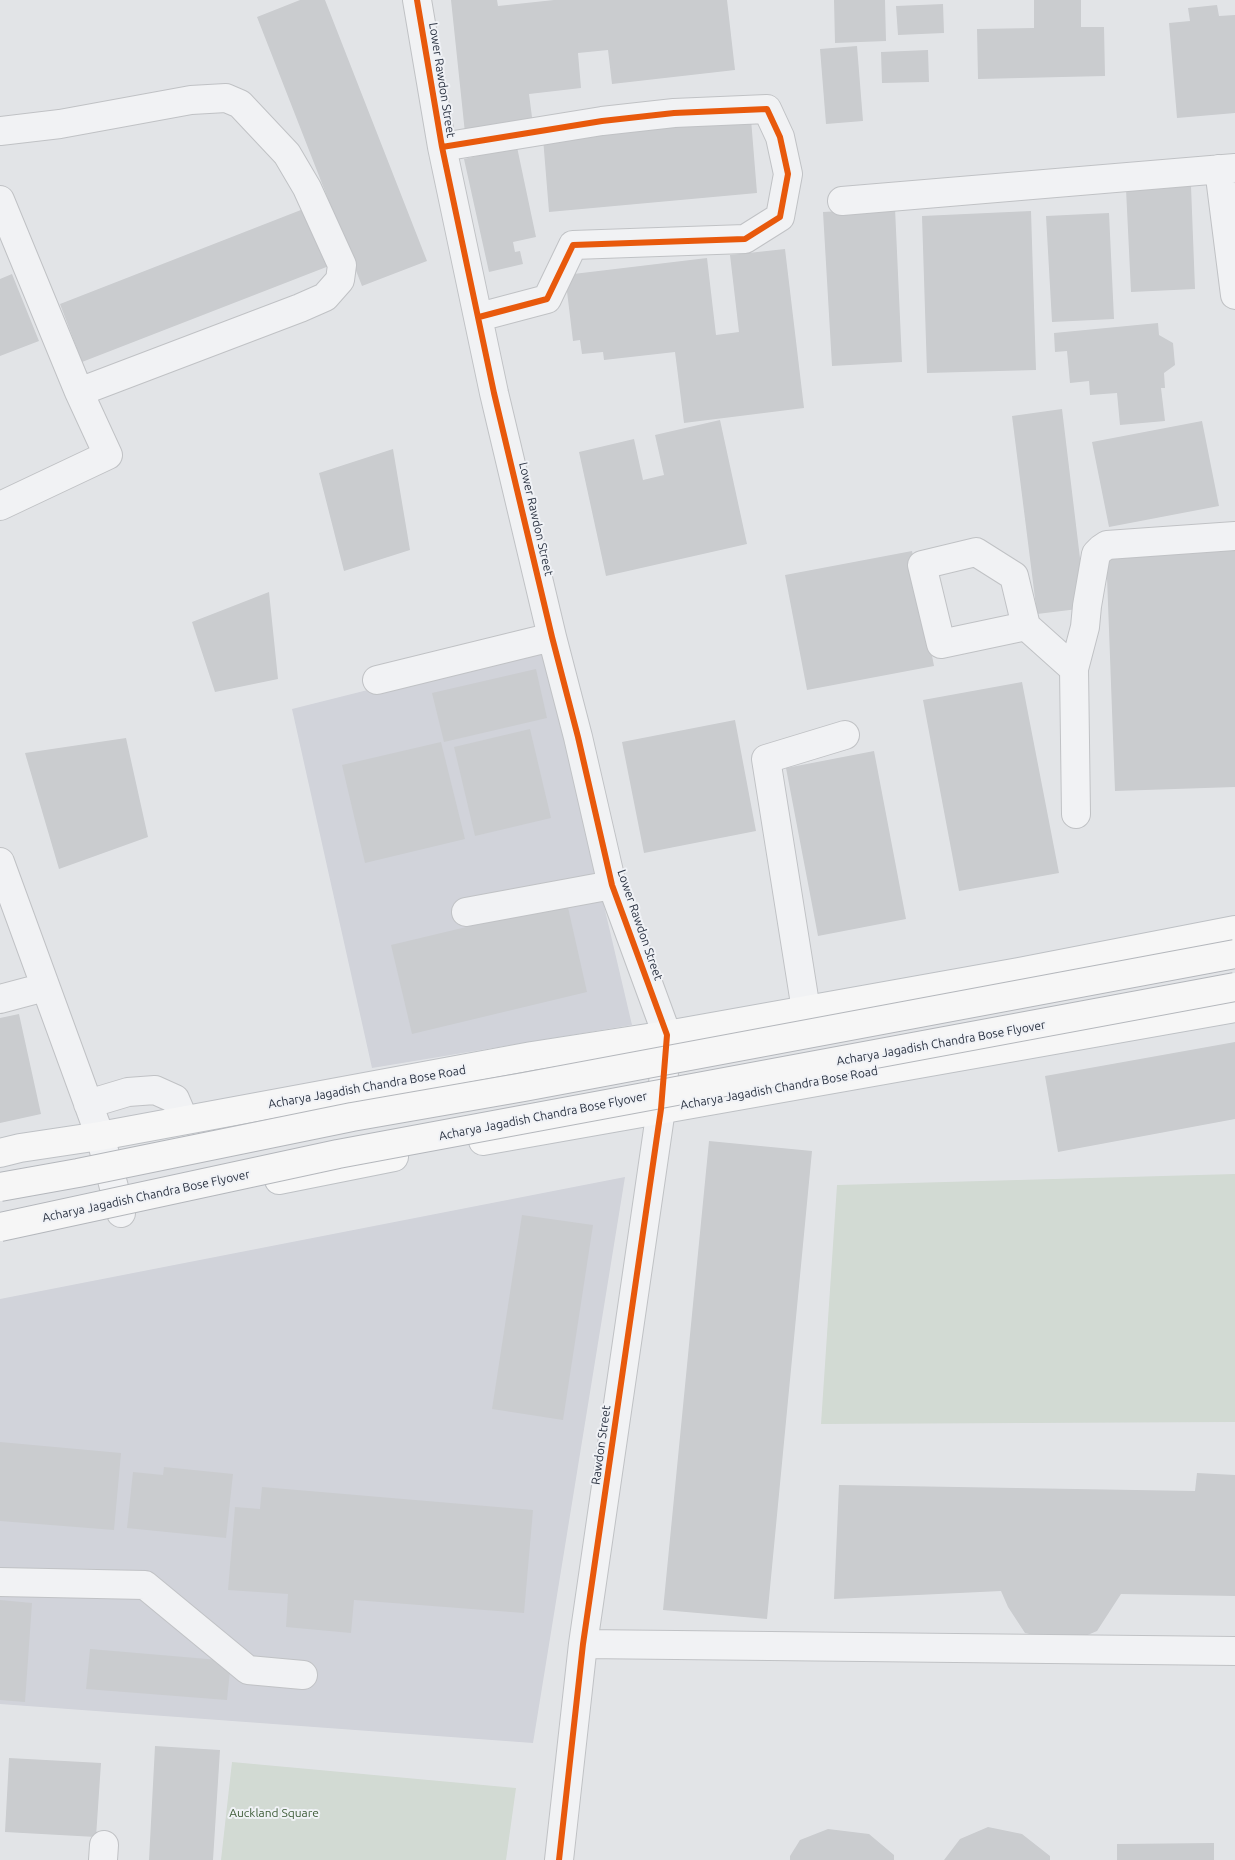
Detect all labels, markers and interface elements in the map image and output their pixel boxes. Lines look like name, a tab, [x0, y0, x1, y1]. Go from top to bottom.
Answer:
street label: Lower Rawdon Street	[426, 21, 458, 139]
street label: Lower Rawdon Street	[516, 461, 556, 577]
street label: Lower Rawdon Street	[614, 868, 666, 982]
street label: Acharya Jagadish Chandra Bose Flyover	[835, 1018, 1047, 1068]
street label: Acharya Jagadish Chandra Bose Road	[267, 1063, 467, 1111]
street label: Acharya Jagadish Chandra Bose Road	[679, 1064, 879, 1112]
street label: Acharya Jagadish Chandra Bose Flyover	[438, 1089, 648, 1143]
street label: Acharya Jagadish Chandra Bose Flyover	[41, 1167, 251, 1225]
street label: Rawdon Street	[588, 1404, 614, 1486]
park label: Auckland Square	[229, 1806, 319, 1820]

